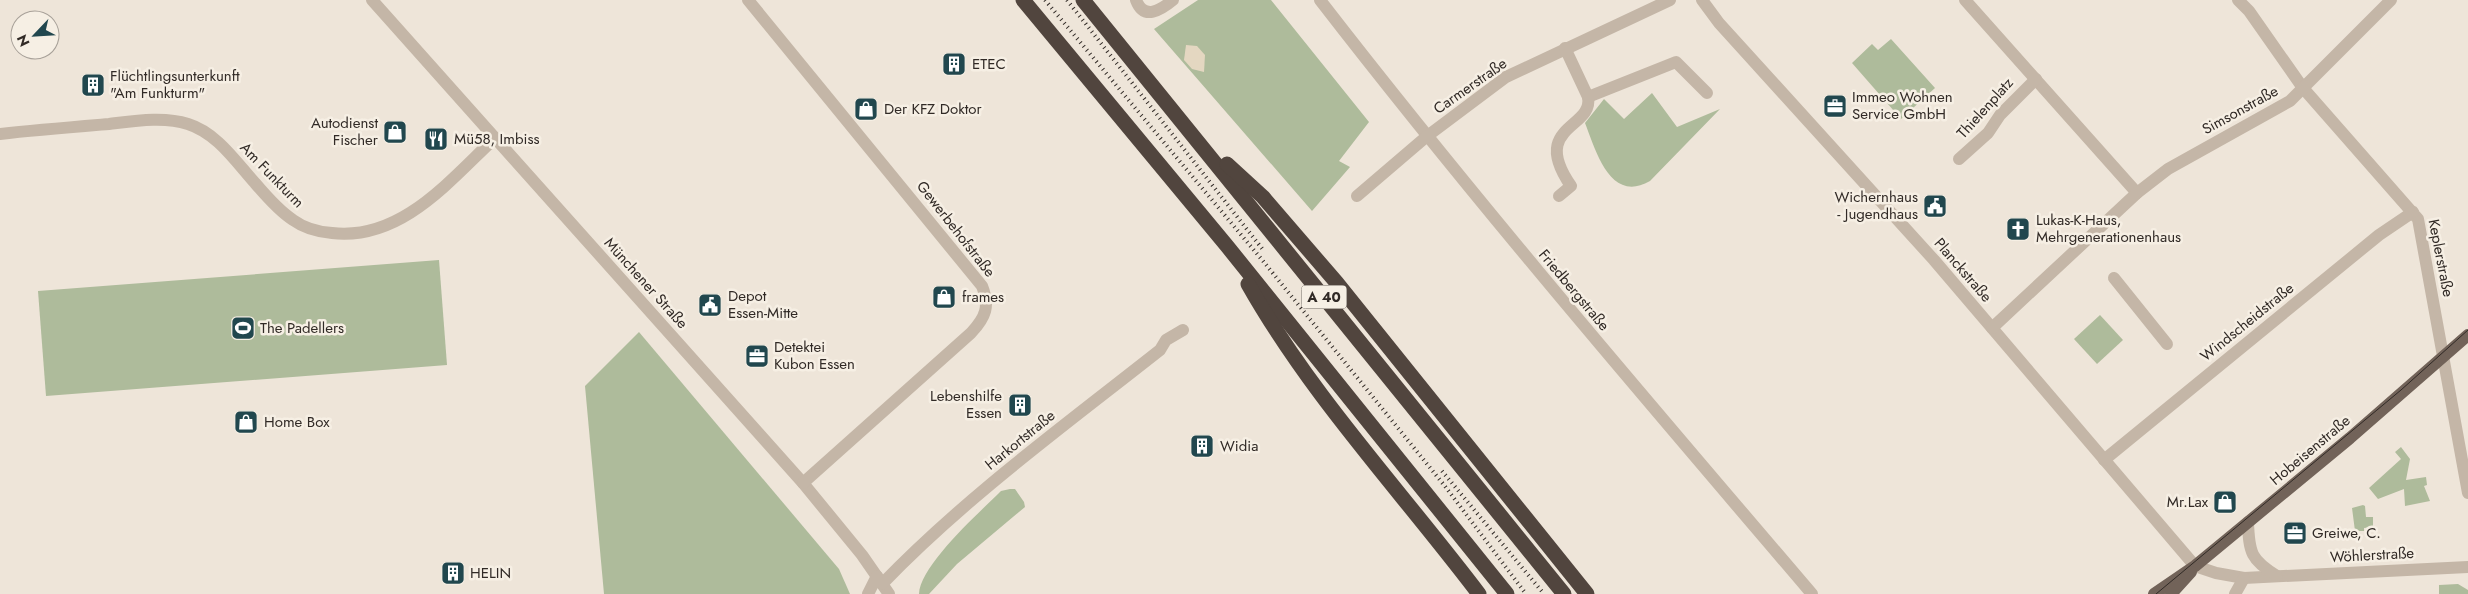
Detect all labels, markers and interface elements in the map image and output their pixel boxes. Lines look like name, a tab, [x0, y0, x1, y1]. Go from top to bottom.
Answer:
north arrow	[10, 10, 60, 60]
text: N	[12, 31, 35, 50]
building icon: ETEC	[941, 51, 967, 77]
street label: Carmerstraße	[1429, 52, 1512, 120]
place label: ETEC	[972, 53, 1006, 75]
place label: Flüchtlingsunterkunft "Am Funkturm"	[110, 65, 240, 104]
building icon: Flüchtlingsunterkunft "Am Funkturm"	[80, 72, 106, 98]
street label: Thielenplatz	[1952, 73, 2018, 143]
street label: Simsonstraße	[2198, 80, 2282, 140]
place label: Immeo Wohnen Service GmbH	[1852, 86, 1953, 125]
office icon: Immeo Wohnen Service GmbH	[1822, 93, 1848, 119]
shop icon: Der KFZ Doktor	[853, 96, 879, 122]
place label: Der KFZ Doktor	[884, 98, 983, 120]
place label: Autodienst Fischer	[311, 112, 379, 151]
shop icon: Autodienst Fischer	[382, 119, 408, 145]
restaurant icon: Mü58, Imbiss	[423, 126, 449, 152]
place label: Mü58, Imbiss	[454, 128, 540, 150]
street label: Am Funkturm	[235, 137, 309, 213]
street label: Gewerbehofstraße	[911, 176, 1001, 282]
place label: Wichernhaus - Jugendhaus	[1834, 186, 1918, 225]
public building icon: Wichernhaus - Jugendhaus	[1922, 193, 1948, 219]
place label: Lukas-K-Haus, Mehrgenerationenhaus	[2036, 209, 2181, 248]
church icon: Lukas-K-Haus, Mehrgenerationenhaus	[2005, 216, 2031, 242]
street label: Keplerstraße	[2423, 217, 2459, 299]
street label: Münchener Straße	[599, 232, 693, 334]
street label: Planckstraße	[1929, 233, 1997, 307]
street label: Friedbergstraße	[1533, 244, 1615, 336]
street label: Windscheidstraße	[2196, 277, 2299, 367]
shop icon: frames	[931, 284, 957, 310]
place label: Depot Essen-Mitte	[728, 285, 798, 324]
place label: frames	[962, 286, 1004, 308]
road number: A 40	[1302, 286, 1346, 308]
public building icon: Depot Essen-Mitte	[697, 292, 723, 318]
sports icon: The Padellers	[230, 315, 256, 341]
place label: The Padellers	[260, 317, 344, 339]
place label: Detektei Kubon Essen	[774, 336, 855, 375]
office icon: Detektei Kubon Essen	[744, 343, 770, 369]
place label: Lebenshilfe Essen	[930, 385, 1002, 424]
building icon: Lebenshilfe Essen	[1007, 392, 1033, 418]
street label: Harkortstraße	[980, 405, 1060, 475]
shop icon: Home Box	[233, 409, 259, 435]
street label: Hobeisenstraße	[2265, 410, 2355, 490]
place label: Home Box	[264, 411, 330, 433]
building icon: Widia	[1189, 433, 1215, 459]
place label: Widia	[1220, 435, 1258, 457]
shop icon: Mr.Lax	[2212, 489, 2238, 515]
place label: Mr.Lax	[2167, 491, 2209, 513]
office icon: Greiwe, C.	[2282, 520, 2308, 546]
place label: Greiwe, C.	[2312, 522, 2381, 544]
street label: Wöhlerstraße	[2329, 542, 2415, 568]
building icon: HELIN	[440, 560, 466, 586]
place label: HELIN	[470, 562, 511, 584]

